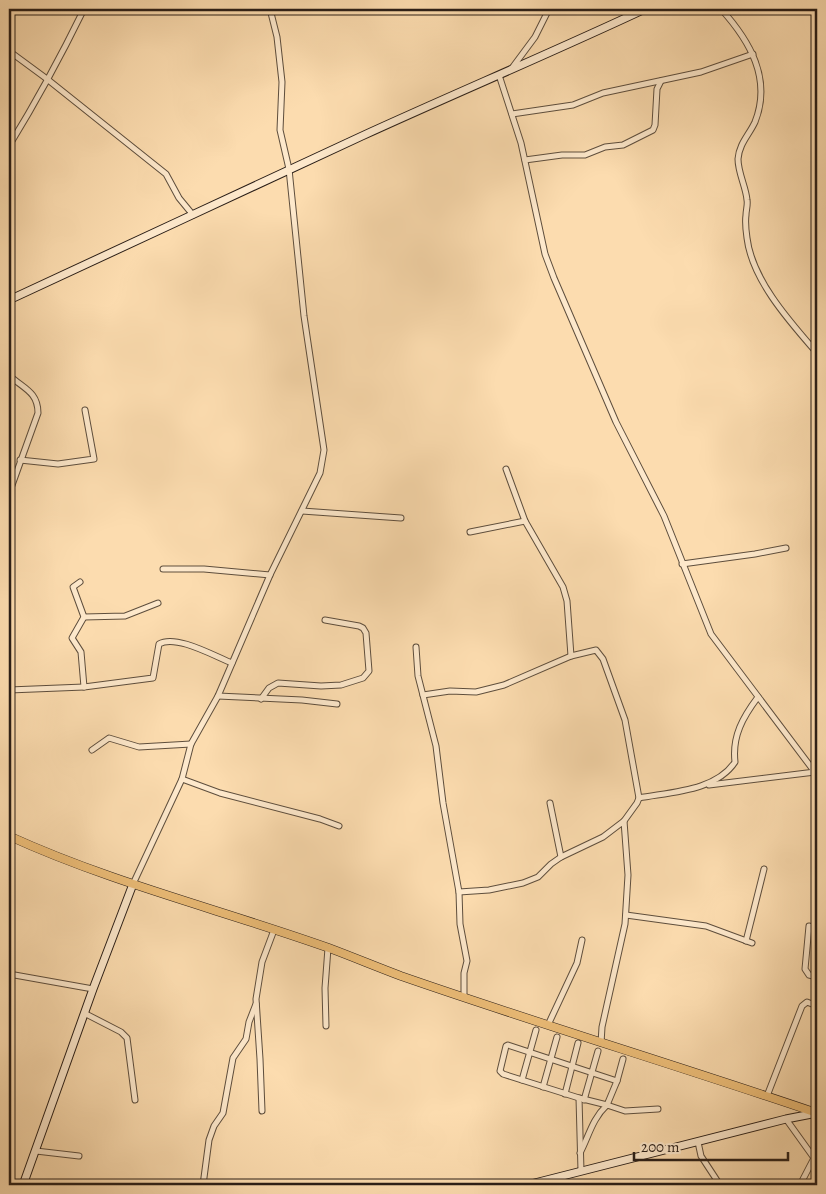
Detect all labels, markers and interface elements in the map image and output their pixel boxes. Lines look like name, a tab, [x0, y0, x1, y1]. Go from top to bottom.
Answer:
scale bar	[634, 1129, 787, 1161]
text: 200 m	[641, 1137, 680, 1157]

